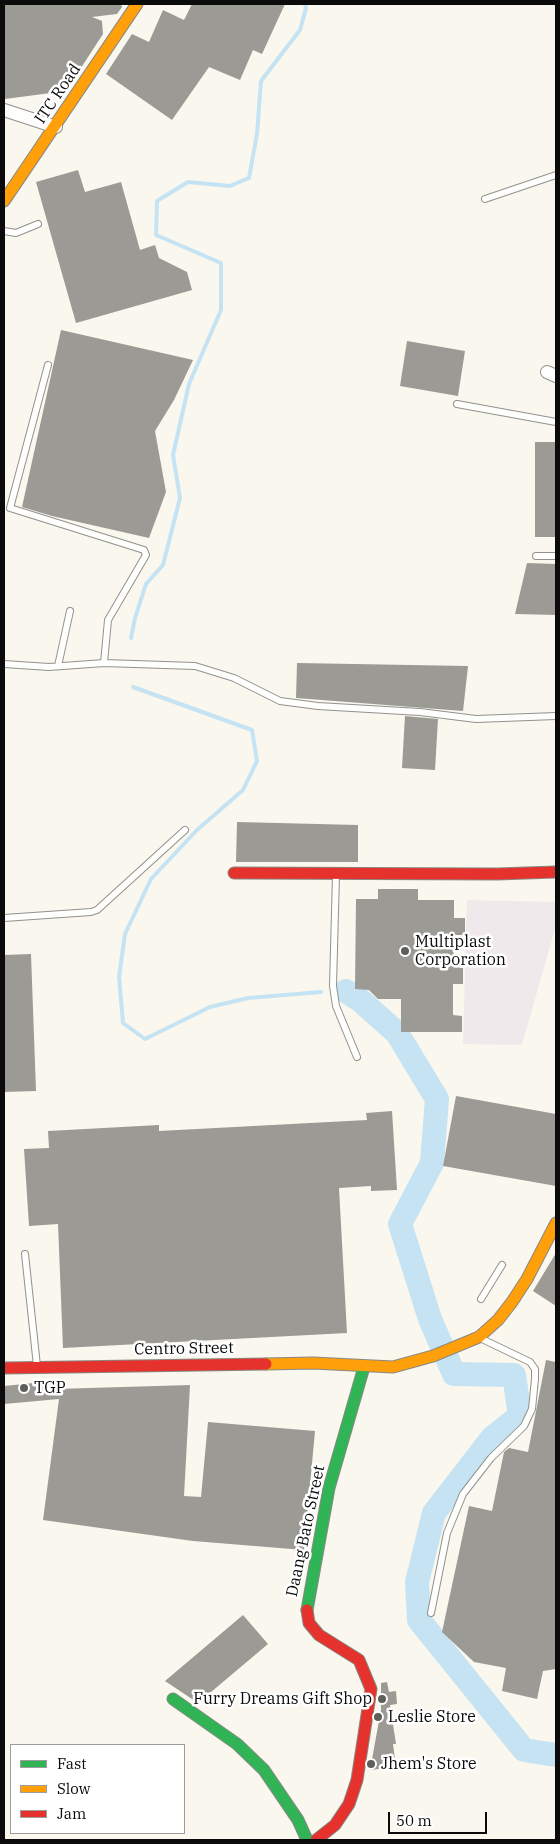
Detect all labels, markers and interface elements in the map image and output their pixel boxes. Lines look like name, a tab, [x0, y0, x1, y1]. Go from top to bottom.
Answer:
street label: ITC Road	[31, 60, 85, 128]
place label: Multiplast Corporation	[415, 932, 506, 970]
marker: Multiplast Corporation	[399, 945, 411, 957]
street label: Centro Street	[134, 1339, 234, 1359]
place label: TGP	[34, 1378, 66, 1398]
marker: TGP	[18, 1382, 30, 1394]
street label: Daang Bato Street	[283, 1463, 329, 1599]
place label: Furry Dreams Gift Shop	[193, 1689, 372, 1709]
marker: Furry Dreams Gift Shop	[376, 1693, 388, 1705]
place label: Leslie Store	[388, 1707, 476, 1727]
marker: Leslie Store	[372, 1711, 384, 1723]
legend	[10, 1744, 185, 1834]
text: Fast	[57, 1754, 87, 1773]
place label: Jhem's Store	[381, 1754, 477, 1774]
marker: Jhem's Store	[365, 1758, 377, 1770]
text: Slow	[57, 1779, 90, 1798]
scale bar	[390, 1802, 489, 1834]
text: Jam	[57, 1804, 86, 1823]
text: 50 m	[396, 1811, 432, 1830]

